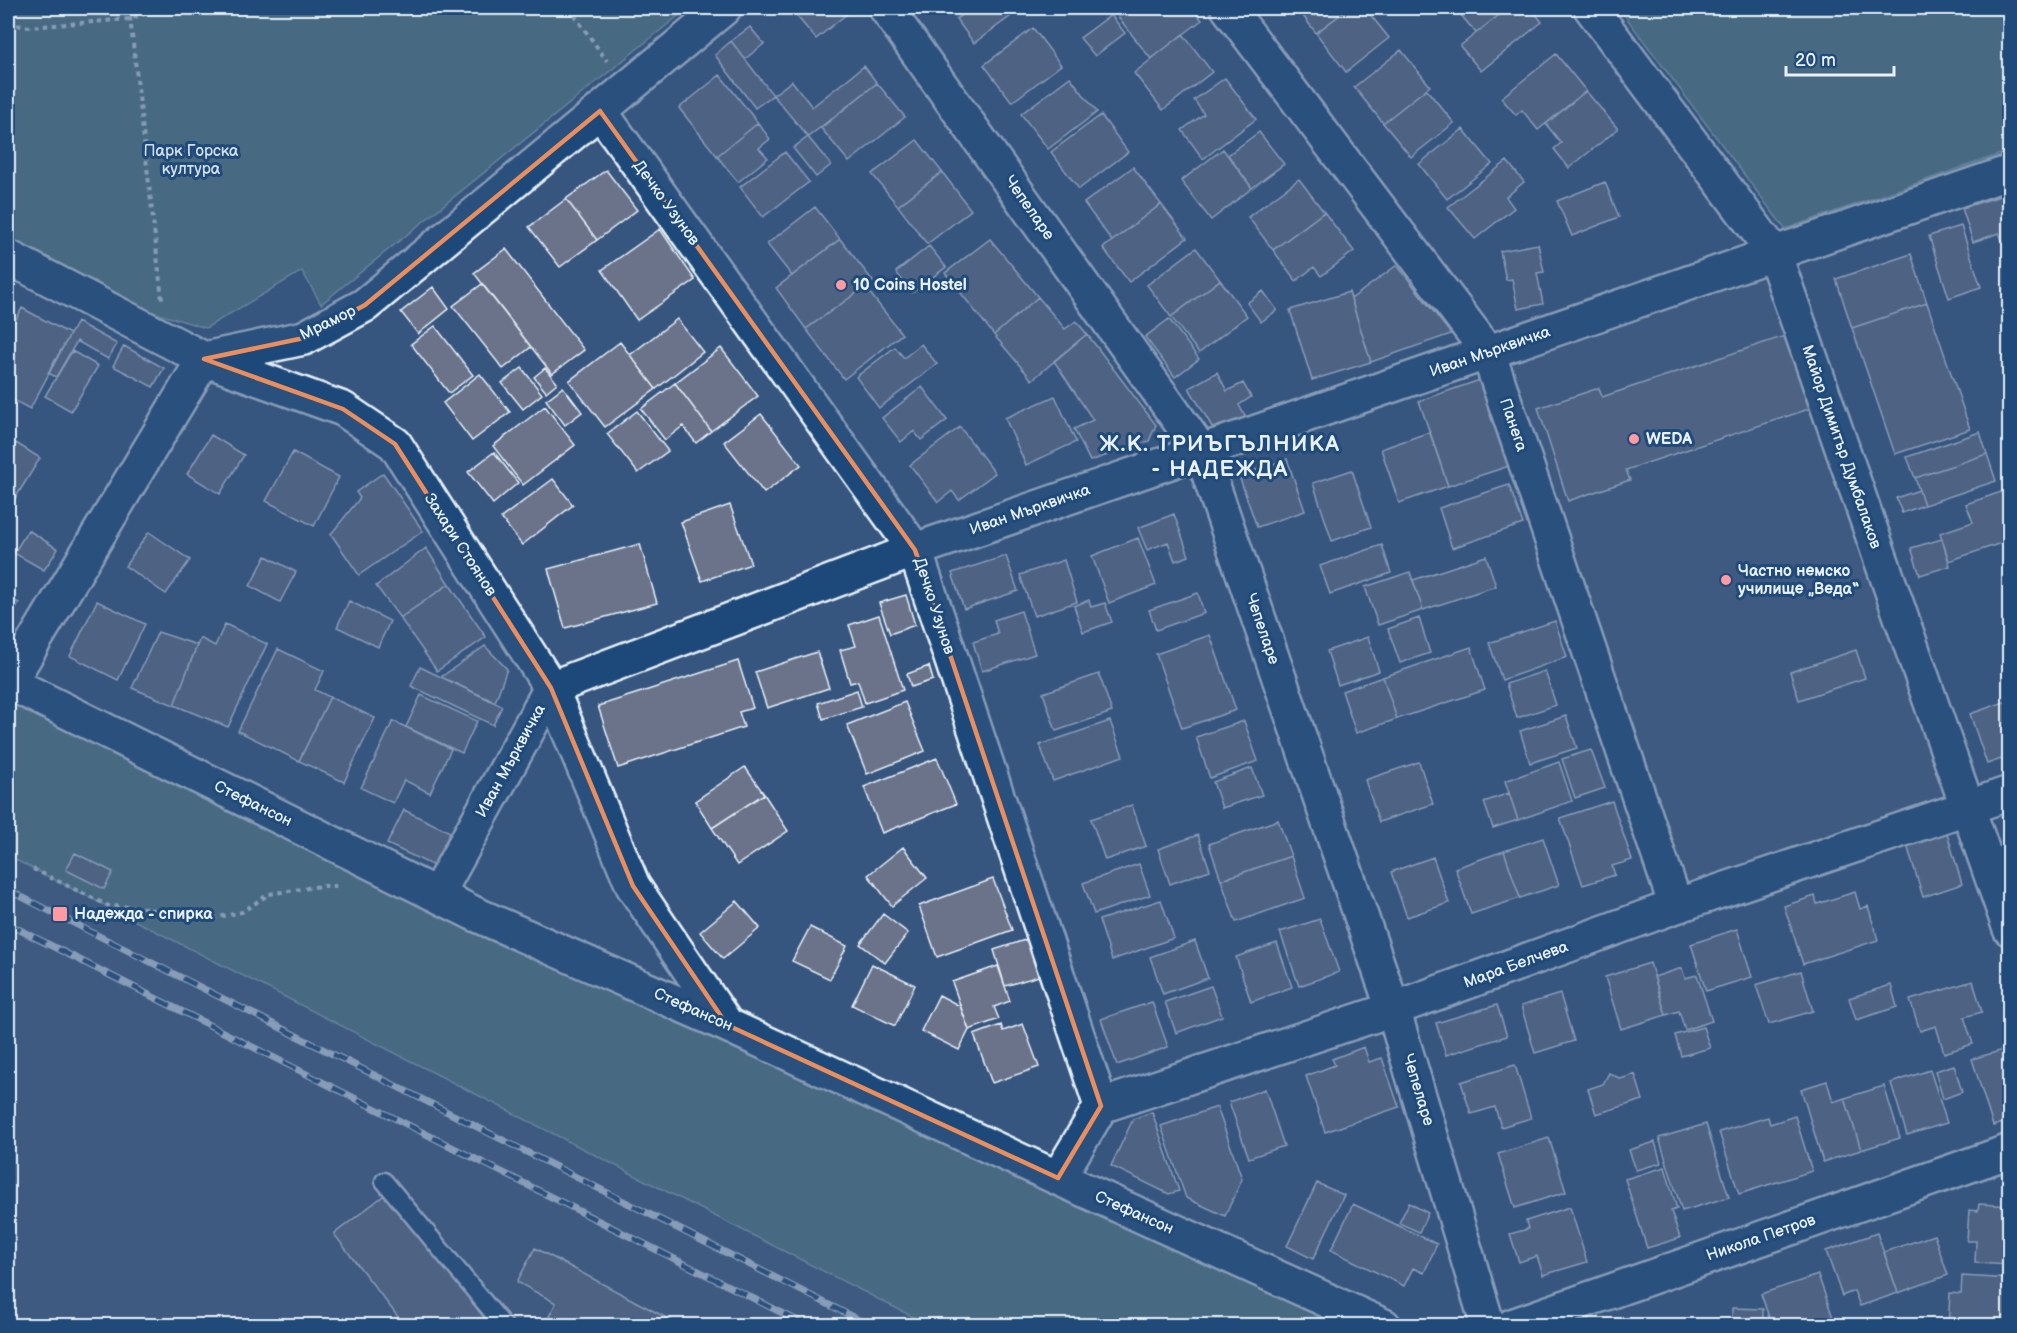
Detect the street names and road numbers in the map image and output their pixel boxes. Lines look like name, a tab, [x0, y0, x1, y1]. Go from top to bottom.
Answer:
street label: Дечко Узунов	[629, 157, 704, 250]
street label: Чепеларе	[1000, 172, 1058, 244]
street label: Мрамор	[297, 301, 359, 345]
street label: Иван Мърквичка	[1427, 322, 1553, 382]
street label: Майор Димитър Думбалаков	[1797, 343, 1885, 552]
street label: Панега	[1495, 396, 1531, 454]
street label: Иван Мърквичка	[967, 480, 1093, 540]
street label: Захари Стоянов	[420, 490, 501, 600]
street label: Дечко Узунов	[909, 555, 959, 657]
street label: Чепеларе	[1241, 591, 1283, 667]
street label: Иван Мърквичка	[472, 701, 550, 821]
street label: Стефансон	[211, 777, 295, 831]
street label: Мара Белчева	[1461, 937, 1571, 993]
street label: Стефансон	[651, 984, 735, 1036]
street label: Чепеларе	[1398, 1052, 1438, 1128]
street label: Стефансон	[1092, 1187, 1176, 1239]
street label: Никола Петров	[1704, 1210, 1819, 1266]

